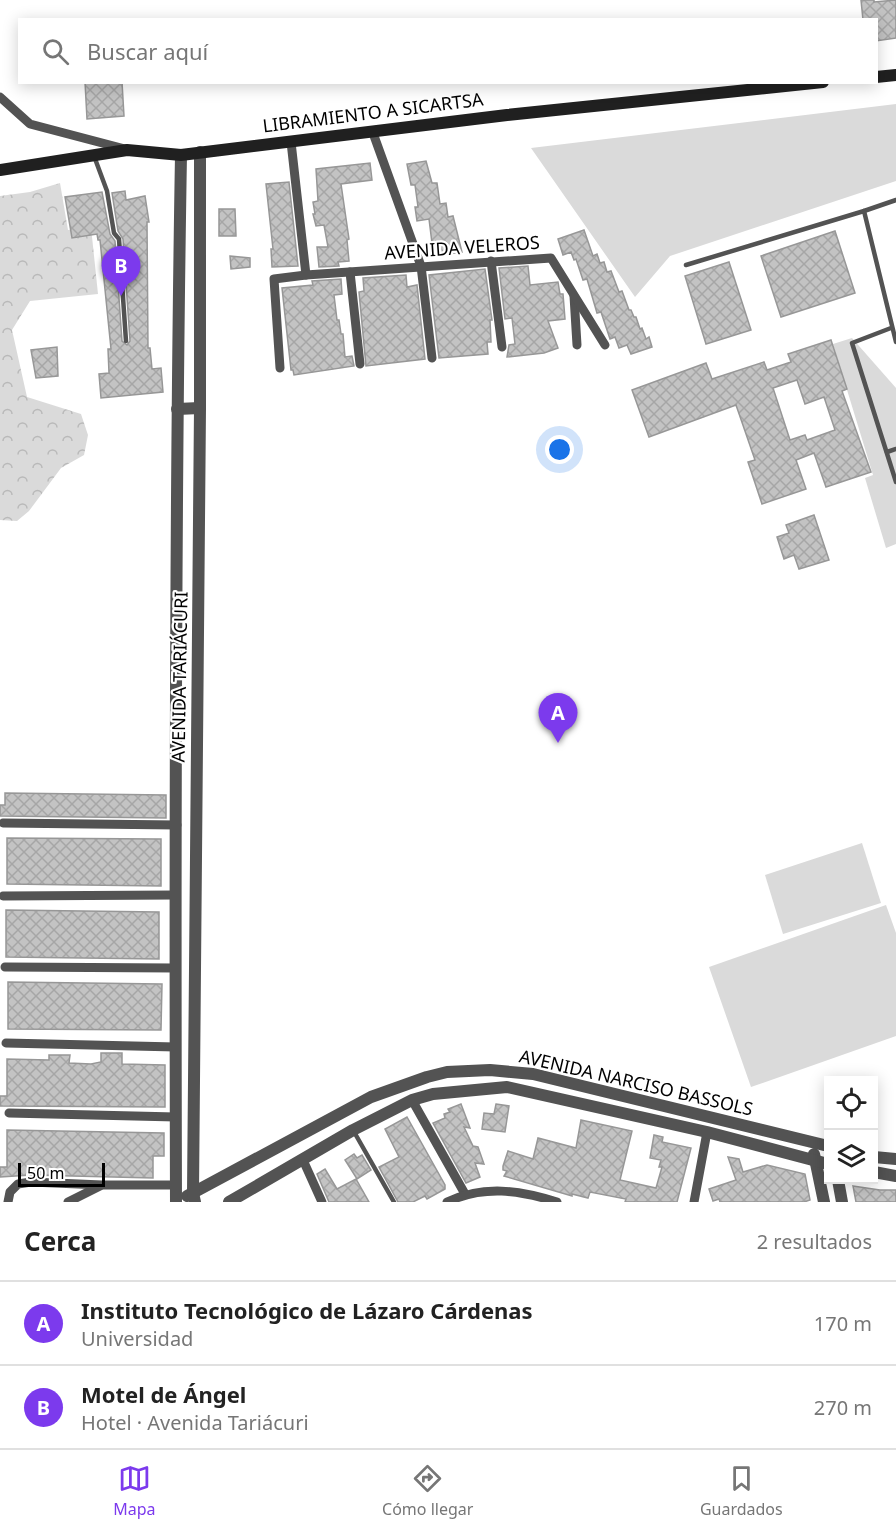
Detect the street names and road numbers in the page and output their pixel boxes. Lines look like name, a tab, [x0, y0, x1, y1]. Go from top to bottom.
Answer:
street label: LIBRAMIENTO A SICARTSA	[261, 87, 485, 137]
street label: AVENIDA VELEROS	[383, 230, 541, 264]
street label: AVENIDA TARIÁCURI	[166, 591, 192, 763]
street label: AVENIDA NARCISO BASSOLS	[517, 1043, 756, 1121]

